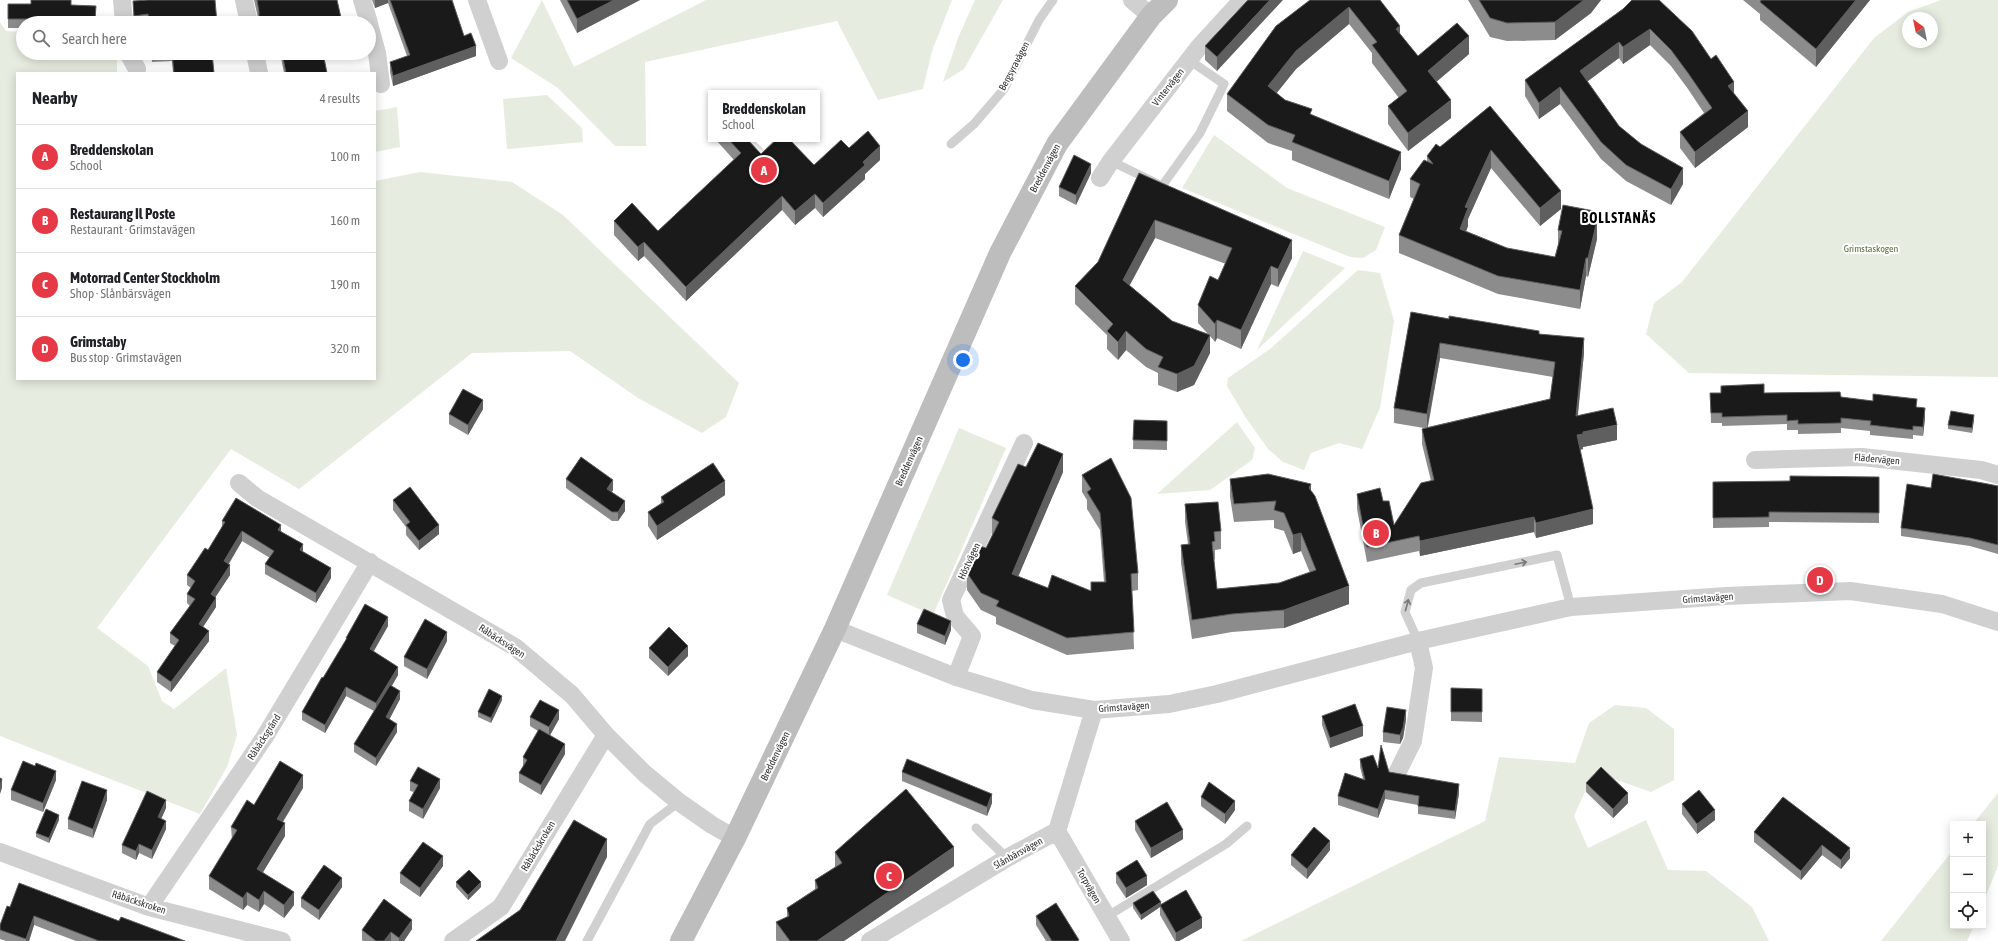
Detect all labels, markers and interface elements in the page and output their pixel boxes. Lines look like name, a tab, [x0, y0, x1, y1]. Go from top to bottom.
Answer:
north arrow	[1902, 12, 1938, 48]
search box	[16, 16, 376, 60]
icon: search	[30, 27, 52, 49]
text: Search here	[62, 30, 127, 47]
street label: Bergsyravägen	[997, 40, 1031, 92]
street label: Vintervägen	[1150, 66, 1186, 108]
text: Nearby	[32, 88, 78, 108]
popup	[708, 90, 820, 142]
text: 4 results	[320, 91, 360, 106]
text: Breddenskolan	[722, 100, 806, 117]
text: School	[722, 117, 755, 132]
text: Breddenskolan	[70, 141, 153, 158]
street label: Breddenvägen	[1028, 142, 1062, 194]
text: A	[42, 149, 48, 164]
text: 100 m	[331, 149, 360, 164]
pin: A	[751, 155, 777, 185]
text: School	[70, 158, 102, 173]
text: Restaurang Il Poste	[70, 205, 175, 222]
district label: BOLLSTANÄS	[1582, 210, 1656, 226]
text: B	[42, 213, 48, 228]
text: 160 m	[331, 213, 360, 228]
text: Restaurant · Grimstavägen	[70, 222, 195, 237]
park label: Grimstaskogen	[1844, 243, 1899, 254]
text: Motorrad Center Stockholm	[70, 269, 220, 286]
text: C	[42, 277, 48, 292]
text: 190 m	[331, 277, 360, 292]
text: Shop · Slånbärsvägen	[70, 286, 171, 301]
text: Grimstaby	[70, 333, 126, 350]
text: D	[41, 341, 49, 356]
text: 320 m	[331, 341, 360, 356]
text: Bus stop · Grimstavägen	[70, 350, 182, 365]
your location	[953, 350, 973, 370]
street label: Breddenvägen	[893, 434, 925, 488]
street label: Flädervägen	[1854, 452, 1900, 466]
pin: B	[1363, 518, 1389, 548]
street label: Höstvägen	[956, 541, 982, 581]
one-way arrow	[1514, 558, 1527, 566]
pin: D	[1807, 565, 1833, 595]
street label: Grimstavägen	[1682, 591, 1734, 605]
one-way arrow	[1404, 599, 1411, 612]
street label: Råbäcksvägen	[477, 622, 527, 660]
street label: Grimstavägen	[1098, 700, 1150, 714]
street label: Råbäcksgränd	[245, 712, 283, 762]
street label: Breddenvägen	[758, 730, 792, 782]
street label: Råbäckskroken	[519, 819, 557, 873]
map controls	[1950, 821, 1986, 929]
button: +	[1950, 821, 1986, 857]
street label: Slånbärsvägen	[992, 835, 1045, 871]
button: −	[1950, 857, 1986, 893]
pin: C	[876, 861, 902, 891]
street label: Torpvägen	[1075, 867, 1103, 905]
street label: Råbäckskroken	[111, 888, 168, 916]
button: locate	[1950, 893, 1986, 929]

